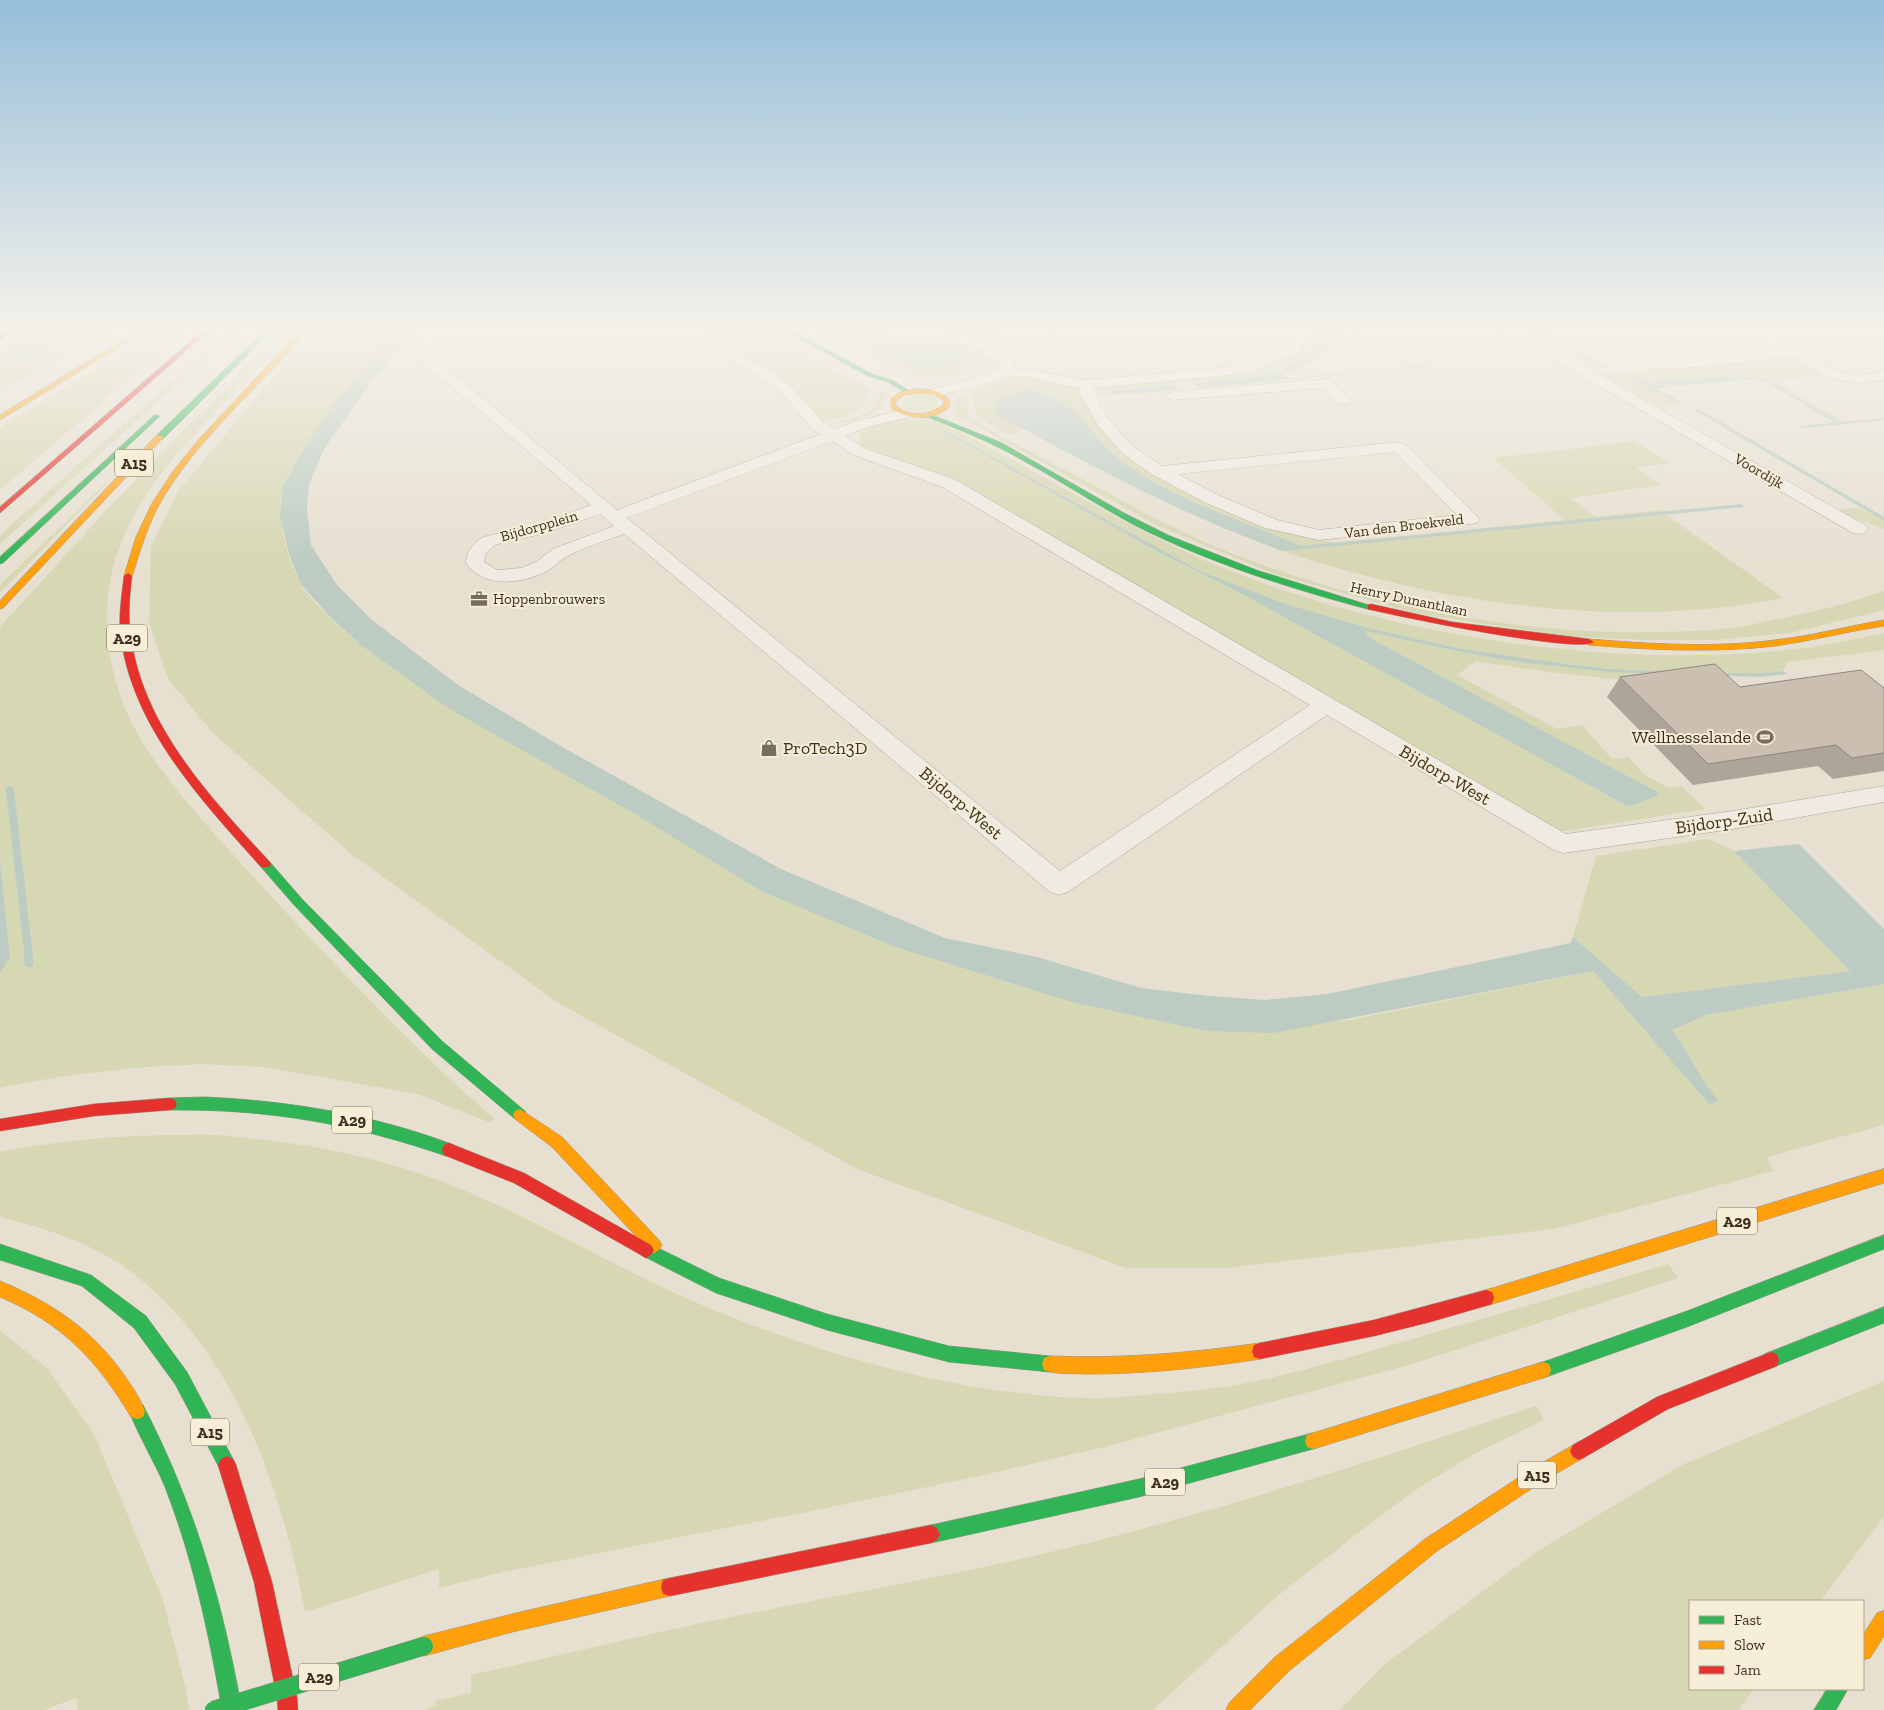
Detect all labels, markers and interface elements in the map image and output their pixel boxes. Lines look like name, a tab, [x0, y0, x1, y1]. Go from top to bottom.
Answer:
road number: A15	[115, 449, 153, 476]
street label: Voordijk	[1730, 449, 1787, 493]
street label: Bijdorpplein	[498, 506, 580, 546]
street label: Van den Broekveld	[1342, 510, 1465, 542]
street label: Henry Dunantlaan	[1349, 578, 1470, 620]
office icon: Hoppenbrouwers	[469, 589, 489, 609]
place label: Hoppenbrouwers	[493, 590, 605, 608]
road number: A29	[107, 624, 147, 651]
place label: Wellnesselande	[1632, 726, 1751, 748]
sports icon: Wellnesselande	[1755, 727, 1775, 747]
place label: ProTech3D	[783, 737, 867, 759]
shop icon: ProTech3D	[759, 738, 779, 758]
street label: Bijdorp-West	[1396, 740, 1495, 810]
street label: Bijdorp-West	[915, 762, 1007, 844]
street label: Bijdorp-Zuid	[1674, 803, 1774, 839]
road number: A29	[332, 1106, 372, 1134]
road number: A29	[1717, 1208, 1757, 1234]
road number: A15	[191, 1418, 229, 1445]
road number: A15	[1518, 1462, 1556, 1488]
road number: A29	[1145, 1468, 1185, 1495]
legend	[1689, 1600, 1864, 1690]
text: Fast	[1734, 1611, 1762, 1629]
text: Slow	[1734, 1636, 1766, 1654]
text: Jam	[1734, 1661, 1761, 1679]
road number: A29	[299, 1664, 339, 1690]

